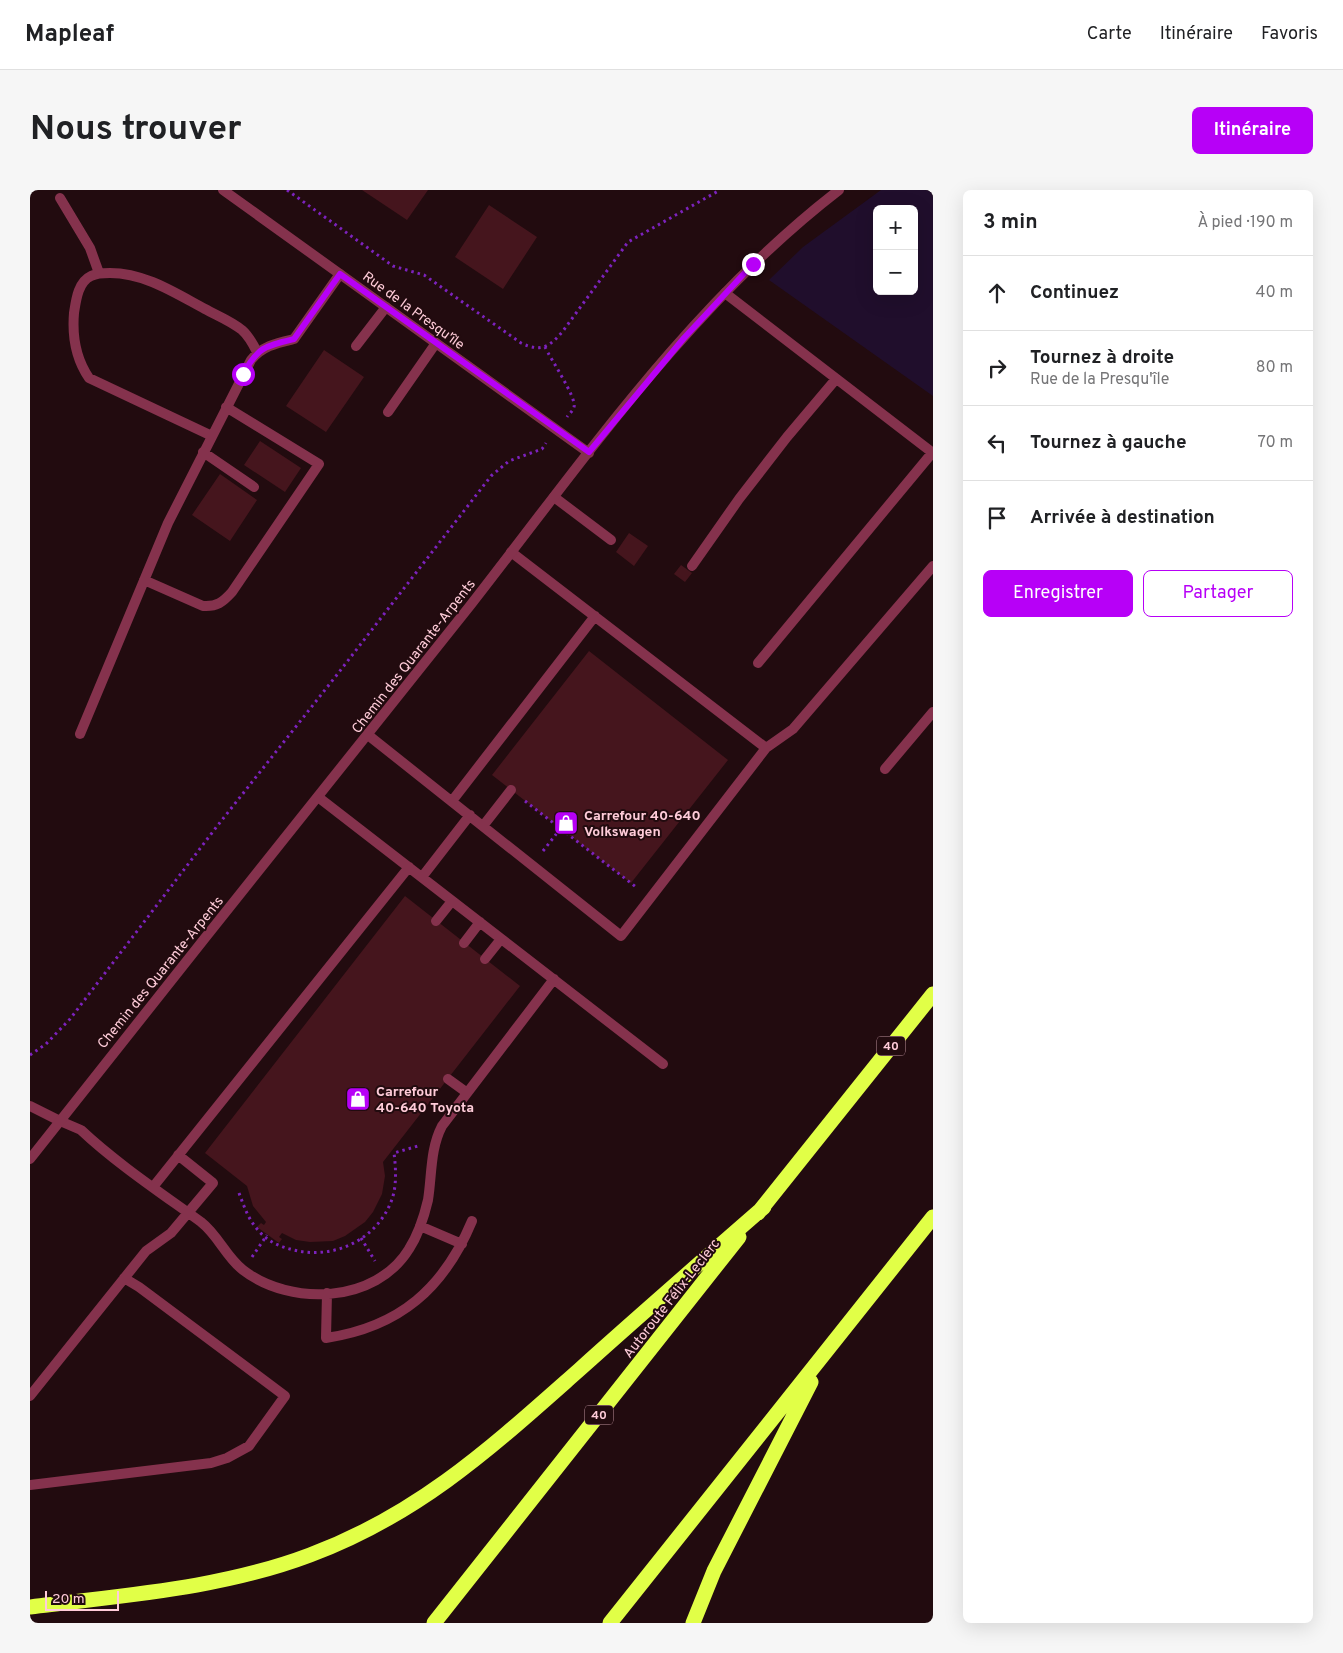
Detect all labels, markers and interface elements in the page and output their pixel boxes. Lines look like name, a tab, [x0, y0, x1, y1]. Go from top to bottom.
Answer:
text: Mapleaf	[25, 20, 114, 50]
text: Carte	[1087, 23, 1132, 46]
text: Itinéraire	[1160, 23, 1233, 46]
text: Favoris	[1261, 23, 1318, 46]
button: Itinéraire	[1192, 107, 1313, 154]
text: Nous trouver	[30, 108, 242, 152]
map controls	[873, 205, 918, 295]
button: +	[873, 205, 918, 250]
text: 3 min	[983, 209, 1038, 236]
text: À pied · 190 m	[1198, 213, 1293, 233]
button: −	[873, 250, 918, 295]
route end	[742, 253, 765, 276]
street label: Rue de la Presqu'île	[359, 268, 467, 354]
icon: ahead	[983, 279, 1011, 307]
text: Continuez	[1030, 281, 1119, 305]
text: 40 m	[1255, 283, 1293, 303]
text: Tournez à droite	[1030, 346, 1174, 370]
icon: right	[983, 354, 1011, 382]
text: 80 m	[1256, 358, 1293, 378]
route start	[232, 363, 255, 386]
text: Rue de la Presqu'île	[1030, 370, 1169, 390]
icon: left	[983, 429, 1011, 457]
text: Tournez à gauche	[1030, 431, 1187, 455]
text: 70 m	[1258, 433, 1293, 453]
icon: arrive	[983, 504, 1011, 532]
text: Arrivée à destination	[1030, 506, 1215, 530]
button: Enregistrer	[983, 570, 1133, 617]
button: Partager	[1143, 570, 1293, 617]
street label: Chemin des Quarante-Arpents	[349, 576, 480, 737]
place label: Carrefour 40-640 Volkswagen	[584, 808, 701, 841]
shop icon: Carrefour 40-640 Volkswagen	[553, 810, 579, 836]
street label: Chemin des Quarante-Arpents	[94, 893, 228, 1052]
road number: 40	[877, 1036, 905, 1056]
place label: Carrefour 40-640 Toyota	[376, 1084, 474, 1117]
shop icon: Carrefour 40-640 Toyota	[345, 1086, 371, 1112]
street label: Autoroute Félix-Leclerc	[620, 1236, 724, 1362]
road number: 40	[585, 1406, 613, 1424]
scale bar	[45, 1588, 119, 1611]
text: 20 m	[52, 1591, 85, 1608]

